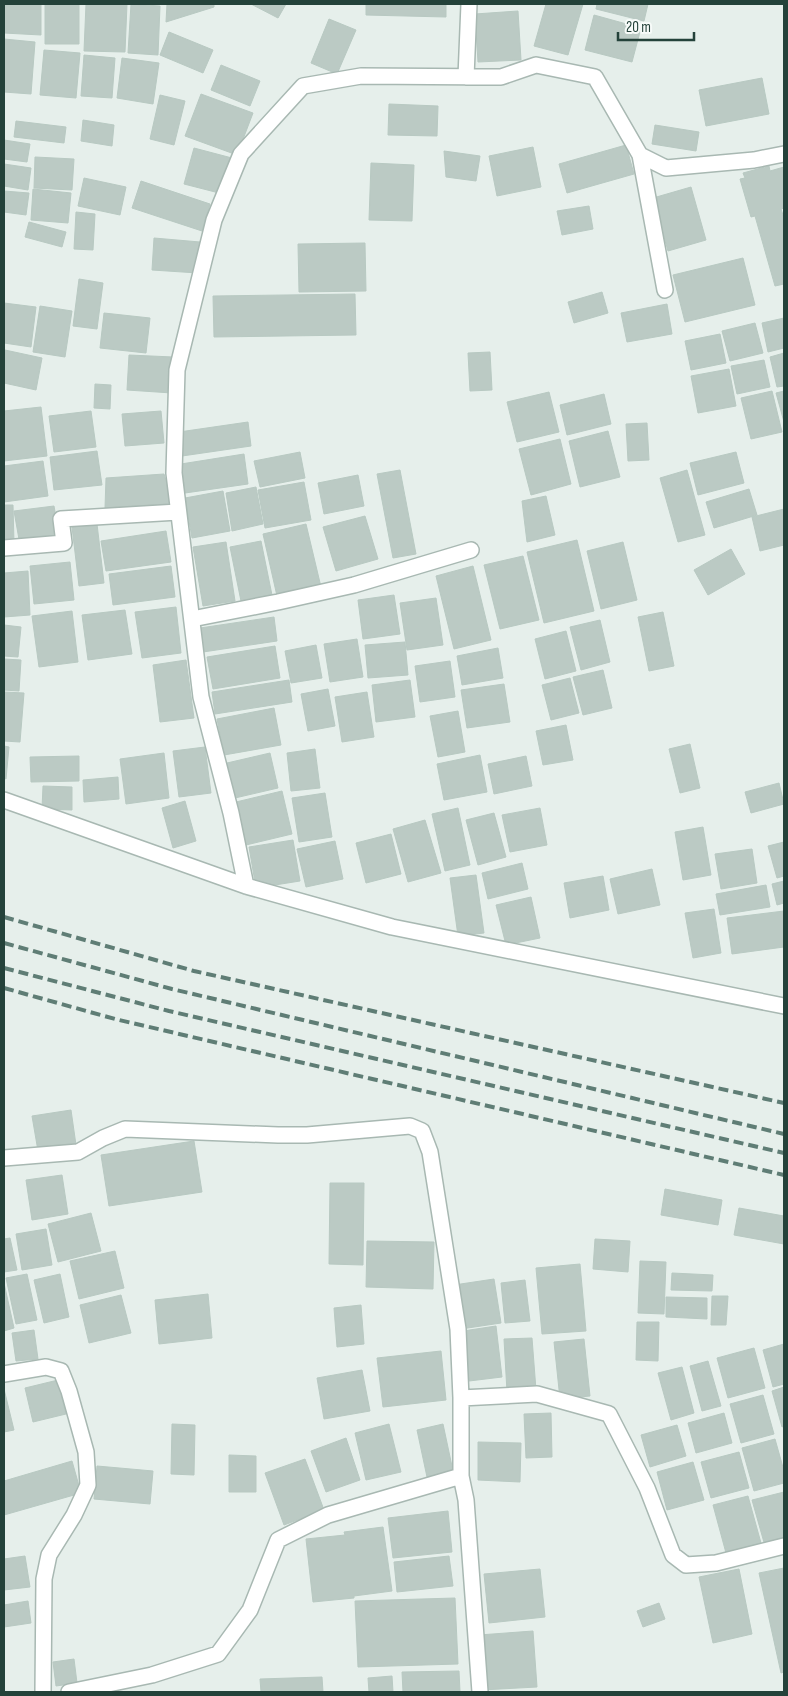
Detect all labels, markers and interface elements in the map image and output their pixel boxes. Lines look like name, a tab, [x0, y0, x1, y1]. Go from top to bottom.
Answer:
scale bar	[618, 10, 694, 42]
text: 20 m	[626, 18, 651, 37]

